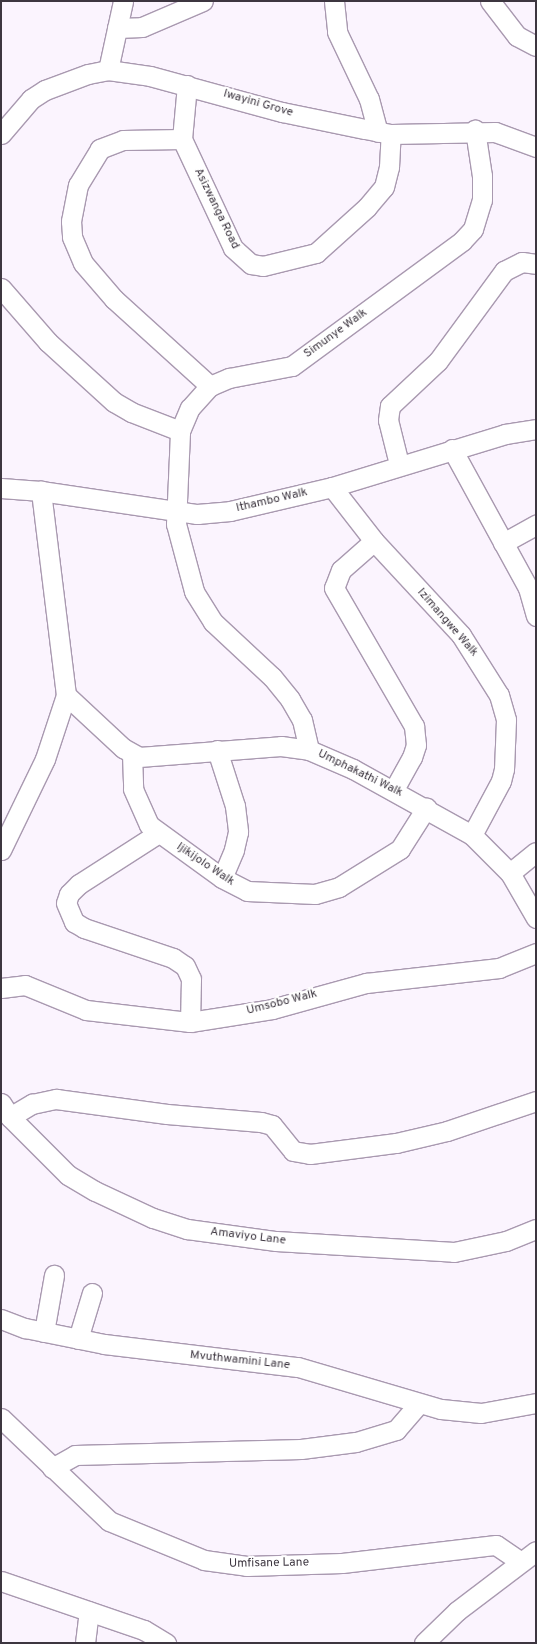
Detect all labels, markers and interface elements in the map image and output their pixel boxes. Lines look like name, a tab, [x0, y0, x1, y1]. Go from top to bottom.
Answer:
street label: Iwayini Grove	[221, 87, 295, 121]
street label: Asizwanga Road	[190, 166, 242, 252]
street label: Simunye Walk	[301, 306, 371, 362]
street label: Ithambo Walk	[235, 486, 309, 516]
street label: Izimangwe Walk	[413, 586, 481, 660]
street label: Umphakathi Walk	[315, 747, 405, 801]
street label: Ijikijolo Walk	[173, 840, 237, 890]
street label: Umsobo Walk	[245, 987, 319, 1019]
street label: Amaviyo Lane	[209, 1225, 287, 1249]
street label: Mvuthwamini Lane	[189, 1349, 291, 1373]
street label: Umfisane Lane	[229, 1556, 309, 1572]

